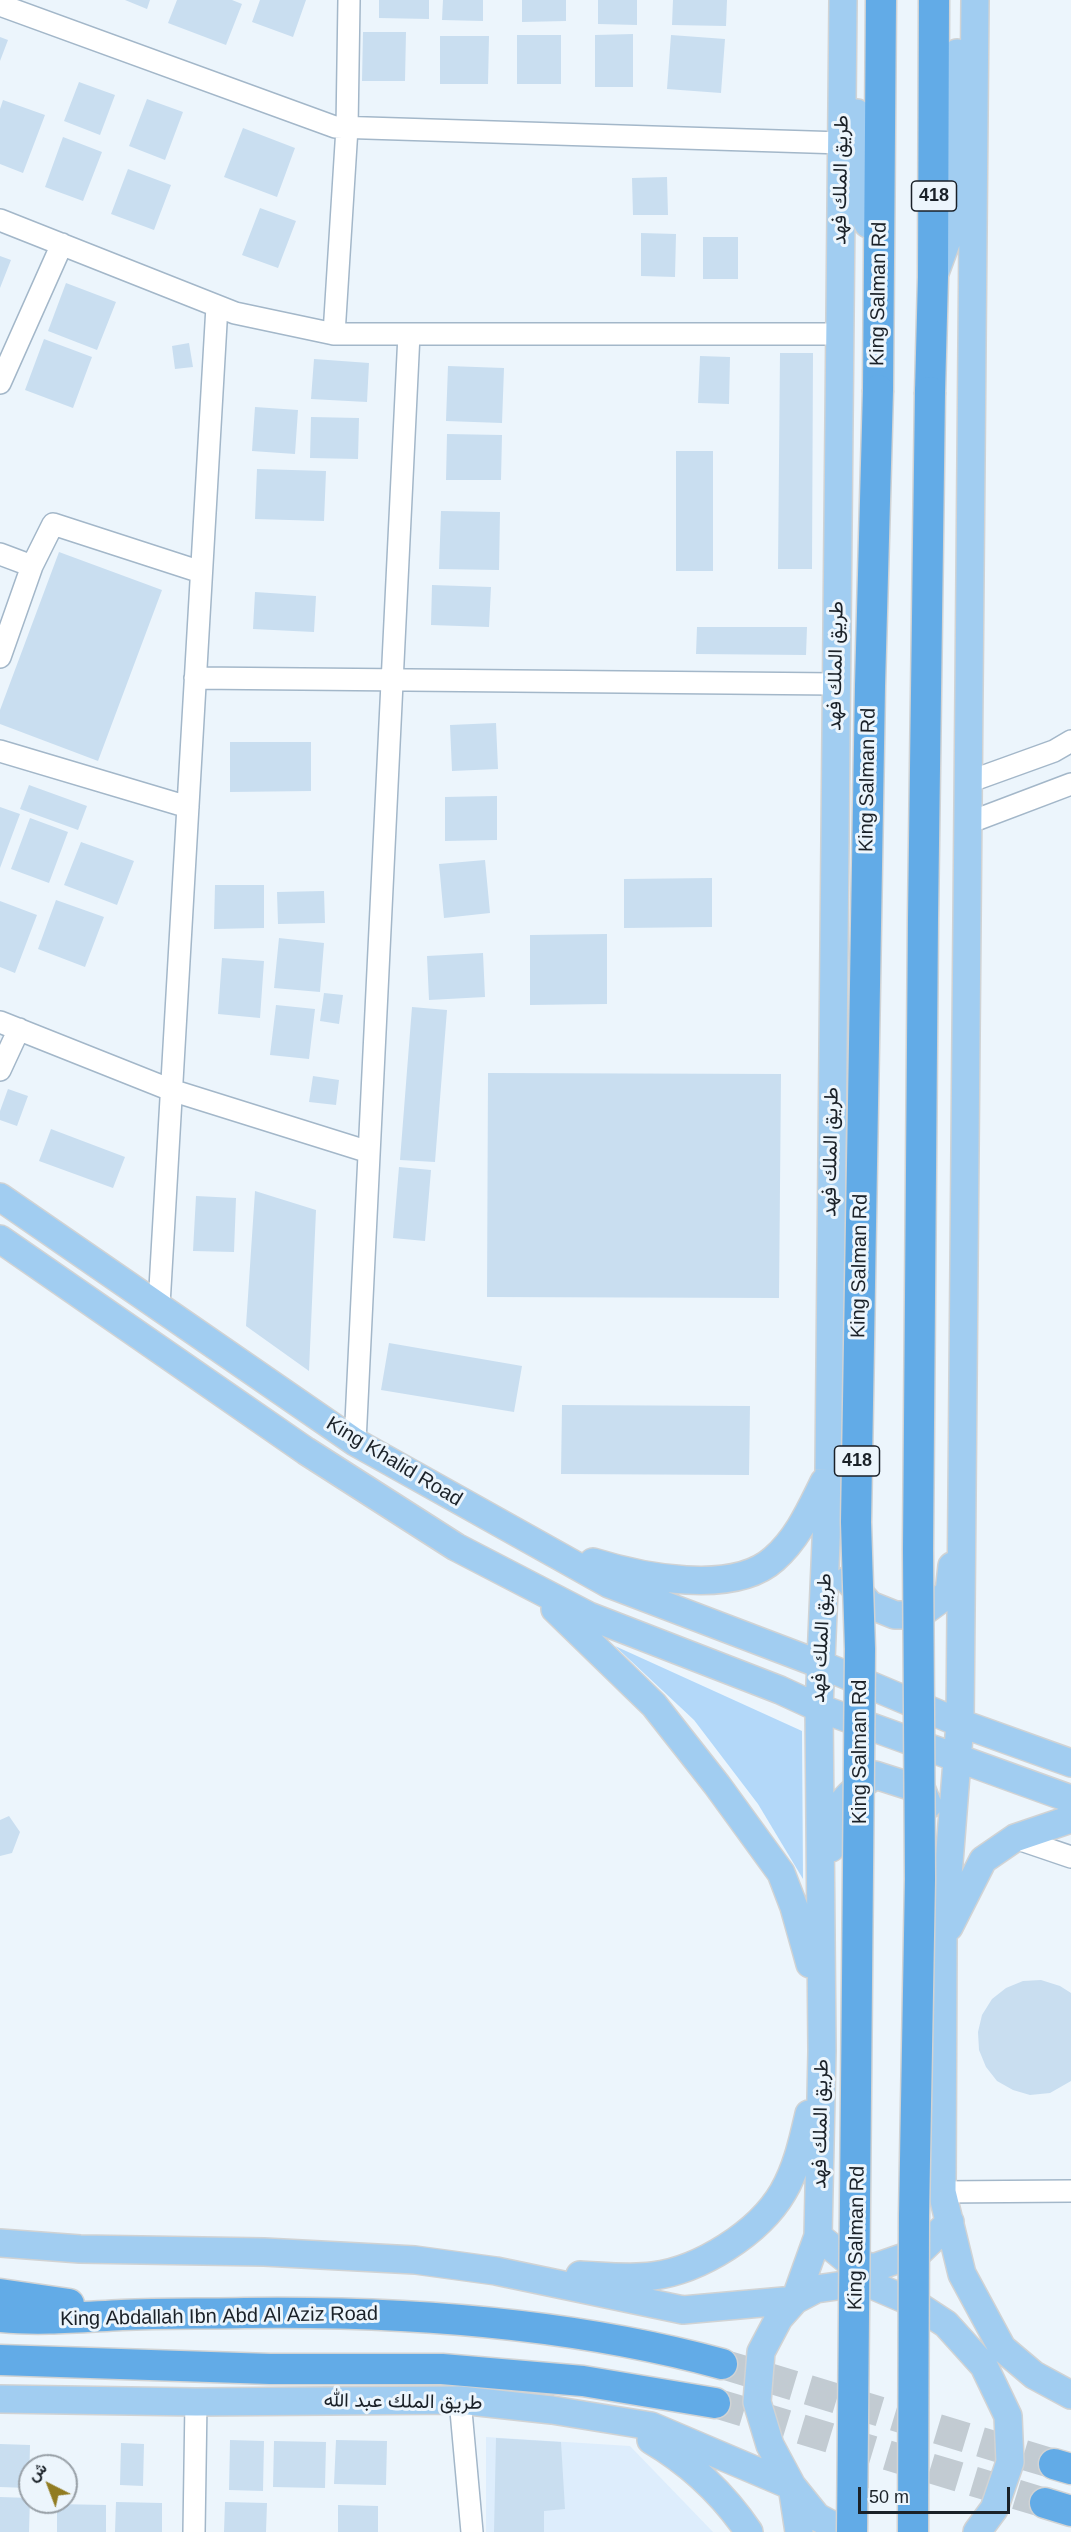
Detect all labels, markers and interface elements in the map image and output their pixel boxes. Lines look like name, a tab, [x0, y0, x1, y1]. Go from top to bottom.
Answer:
street label: طريق الملك فهد	[828, 115, 854, 245]
road number: 418	[912, 181, 956, 211]
street label: King Salman Rd	[866, 222, 892, 366]
street label: طريق الملك فهد	[823, 601, 849, 731]
street label: King Salman Rd	[855, 708, 881, 852]
street label: طريق الملك فهد	[818, 1087, 844, 1217]
street label: King Salman Rd	[847, 1194, 873, 1338]
street label: King Khalid Road	[322, 1412, 466, 1512]
road number: 418	[834, 1446, 880, 1476]
street label: طريق الملك فهد	[807, 1573, 837, 1703]
street label: King Salman Rd	[848, 1680, 872, 1824]
street label: طريق الملك فهد	[808, 2059, 834, 2189]
street label: King Salman Rd	[844, 2166, 870, 2310]
street label: King Abdallah Ibn Abd Al Aziz Road	[60, 2302, 378, 2332]
street label: طريق الملك عبد الله	[323, 2389, 483, 2415]
north arrow	[18, 2454, 78, 2514]
text: ش	[24, 2459, 50, 2484]
scale bar	[861, 2475, 1012, 2513]
text: 50 m	[869, 2487, 909, 2507]

